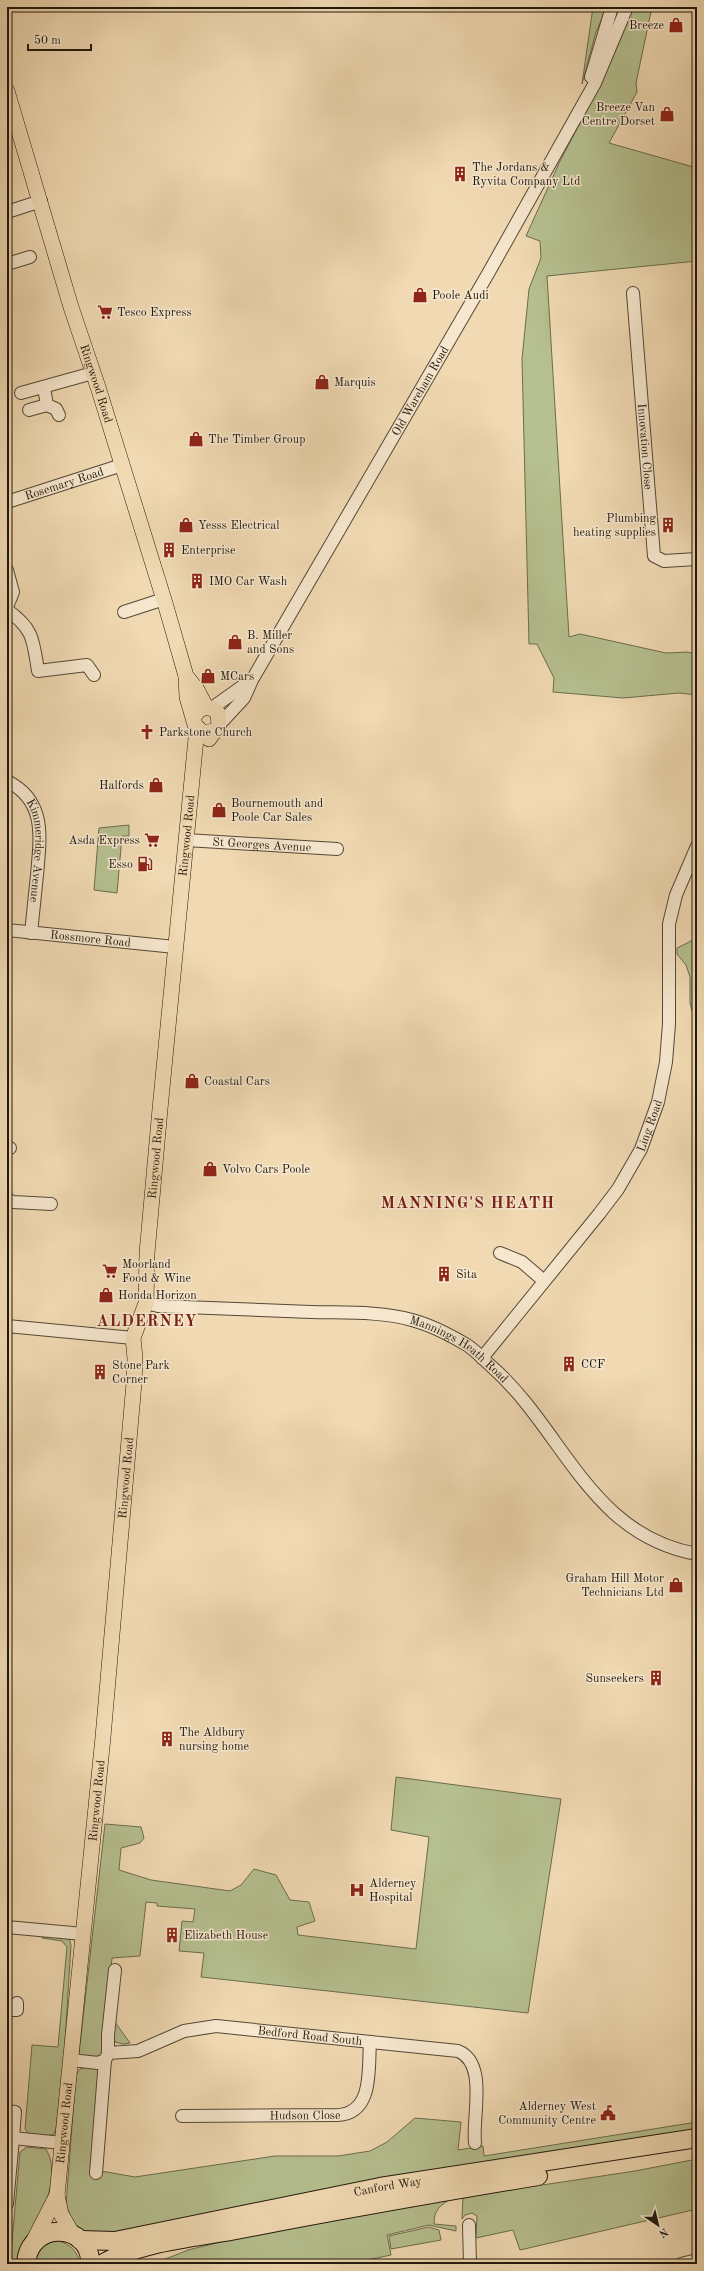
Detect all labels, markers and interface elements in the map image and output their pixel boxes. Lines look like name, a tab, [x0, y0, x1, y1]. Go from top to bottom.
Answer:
shop icon: Breeze	[667, 16, 685, 34]
place label: Breeze	[629, 20, 664, 32]
scale bar	[28, 26, 91, 52]
text: 50 m	[34, 34, 61, 47]
place label: Breeze Van Centre Dorset	[582, 102, 656, 128]
shop icon: Breeze Van Centre Dorset	[658, 105, 676, 123]
place label: The Jordans & Ryvita Company Ltd	[472, 162, 580, 188]
building icon: The Jordans & Ryvita Company Ltd	[451, 165, 469, 183]
shop icon: Poole Audi	[411, 286, 429, 304]
place label: Poole Audi	[432, 290, 489, 302]
supermarket icon: Tesco Express	[96, 303, 114, 321]
place label: Tesco Express	[117, 307, 192, 319]
street label: Ringwood Road	[77, 343, 114, 425]
street label: Old Wareham Road	[390, 344, 452, 438]
shop icon: Marquis	[313, 373, 331, 391]
place label: Marquis	[334, 377, 376, 389]
street label: Innovation Close	[635, 403, 654, 491]
shop icon: The Timber Group	[187, 430, 205, 448]
place label: The Timber Group	[208, 434, 305, 446]
street label: Rosemary Road	[23, 466, 105, 503]
place label: Plumbing heating supplies	[573, 513, 657, 539]
shop icon: Yesss Electrical	[177, 516, 195, 534]
building icon: Plumbing heating supplies	[659, 516, 677, 534]
place label: Yesss Electrical	[198, 520, 279, 532]
building icon: Enterprise	[160, 541, 178, 559]
place label: Enterprise	[181, 545, 236, 557]
building icon: IMO Car Wash	[188, 572, 206, 590]
place label: IMO Car Wash	[209, 576, 288, 588]
place label: B. Miller and Sons	[247, 630, 294, 656]
shop icon: B. Miller and Sons	[226, 633, 244, 651]
shop icon: MCars	[199, 667, 217, 685]
place label: MCars	[220, 671, 254, 683]
church icon: Parkstone Church	[138, 723, 156, 741]
place label: Parkstone Church	[159, 727, 253, 739]
shop icon: Halfords	[147, 776, 165, 794]
place label: Halfords	[99, 780, 144, 792]
street label: Ringwood Road	[178, 794, 197, 877]
street label: Kimmeridge Avenue	[24, 797, 44, 903]
place label: Bournemouth and Poole Car Sales	[231, 798, 323, 824]
shop icon: Bournemouth and Poole Car Sales	[210, 801, 228, 819]
supermarket icon: Asda Express	[143, 831, 161, 849]
place label: Asda Express	[68, 835, 140, 847]
street label: St Georges Avenue	[212, 837, 312, 854]
fuel station icon: Esso	[136, 855, 154, 873]
place label: Esso	[108, 859, 133, 871]
street label: Rossmore Road	[50, 929, 131, 950]
shop icon: Coastal Cars	[183, 1072, 201, 1090]
place label: Coastal Cars	[204, 1076, 270, 1088]
street label: Ling Road	[636, 1098, 665, 1154]
street label: Ringwood Road	[147, 1117, 166, 1200]
shop icon: Volvo Cars Poole	[201, 1160, 219, 1178]
place label: Volvo Cars Poole	[222, 1164, 311, 1176]
district label: MANNING'S HEATH	[381, 1196, 555, 1212]
place label: Moorland Food & Wine	[122, 1259, 192, 1285]
supermarket icon: Moorland Food & Wine	[101, 1262, 119, 1280]
building icon: Sita	[435, 1265, 453, 1283]
place label: Sita	[456, 1269, 477, 1281]
shop icon: Honda Horizon	[97, 1286, 115, 1304]
place label: Honda Horizon	[118, 1290, 197, 1302]
district label: ALDERNEY	[96, 1314, 198, 1330]
street label: Mannings Heath Road	[408, 1315, 510, 1386]
building icon: CCF	[560, 1355, 578, 1373]
place label: CCF	[581, 1359, 605, 1371]
place label: Stone Park Corner	[112, 1360, 170, 1386]
building icon: Stone Park Corner	[91, 1363, 109, 1381]
street label: Ringwood Road	[117, 1437, 136, 1519]
place label: Graham Hill Motor Technicians Ltd	[566, 1573, 664, 1599]
shop icon: Graham Hill Motor Technicians Ltd	[667, 1576, 685, 1594]
building icon: Sunseekers	[647, 1669, 665, 1687]
place label: Sunseekers	[586, 1673, 644, 1685]
place label: The Aldbury nursing home	[179, 1727, 250, 1753]
building icon: The Aldbury nursing home	[158, 1730, 176, 1748]
street label: Ringwood Road	[88, 1759, 108, 1842]
place label: Alderney Hospital	[369, 1878, 417, 1904]
hospital icon: Alderney Hospital	[348, 1881, 366, 1899]
building icon: Elizabeth House	[163, 1926, 181, 1944]
place label: Elizabeth House	[184, 1930, 269, 1942]
street label: Bedford Road South	[257, 2025, 363, 2048]
street label: Ringwood Road	[55, 2082, 75, 2164]
place label: Alderney West Community Centre	[498, 2101, 596, 2127]
public building icon: Alderney West Community Centre	[599, 2104, 617, 2122]
street label: Hudson Close	[269, 2110, 341, 2122]
street label: Canford Way	[353, 2176, 423, 2199]
north arrow	[638, 2205, 678, 2245]
text: N	[656, 2225, 669, 2239]

